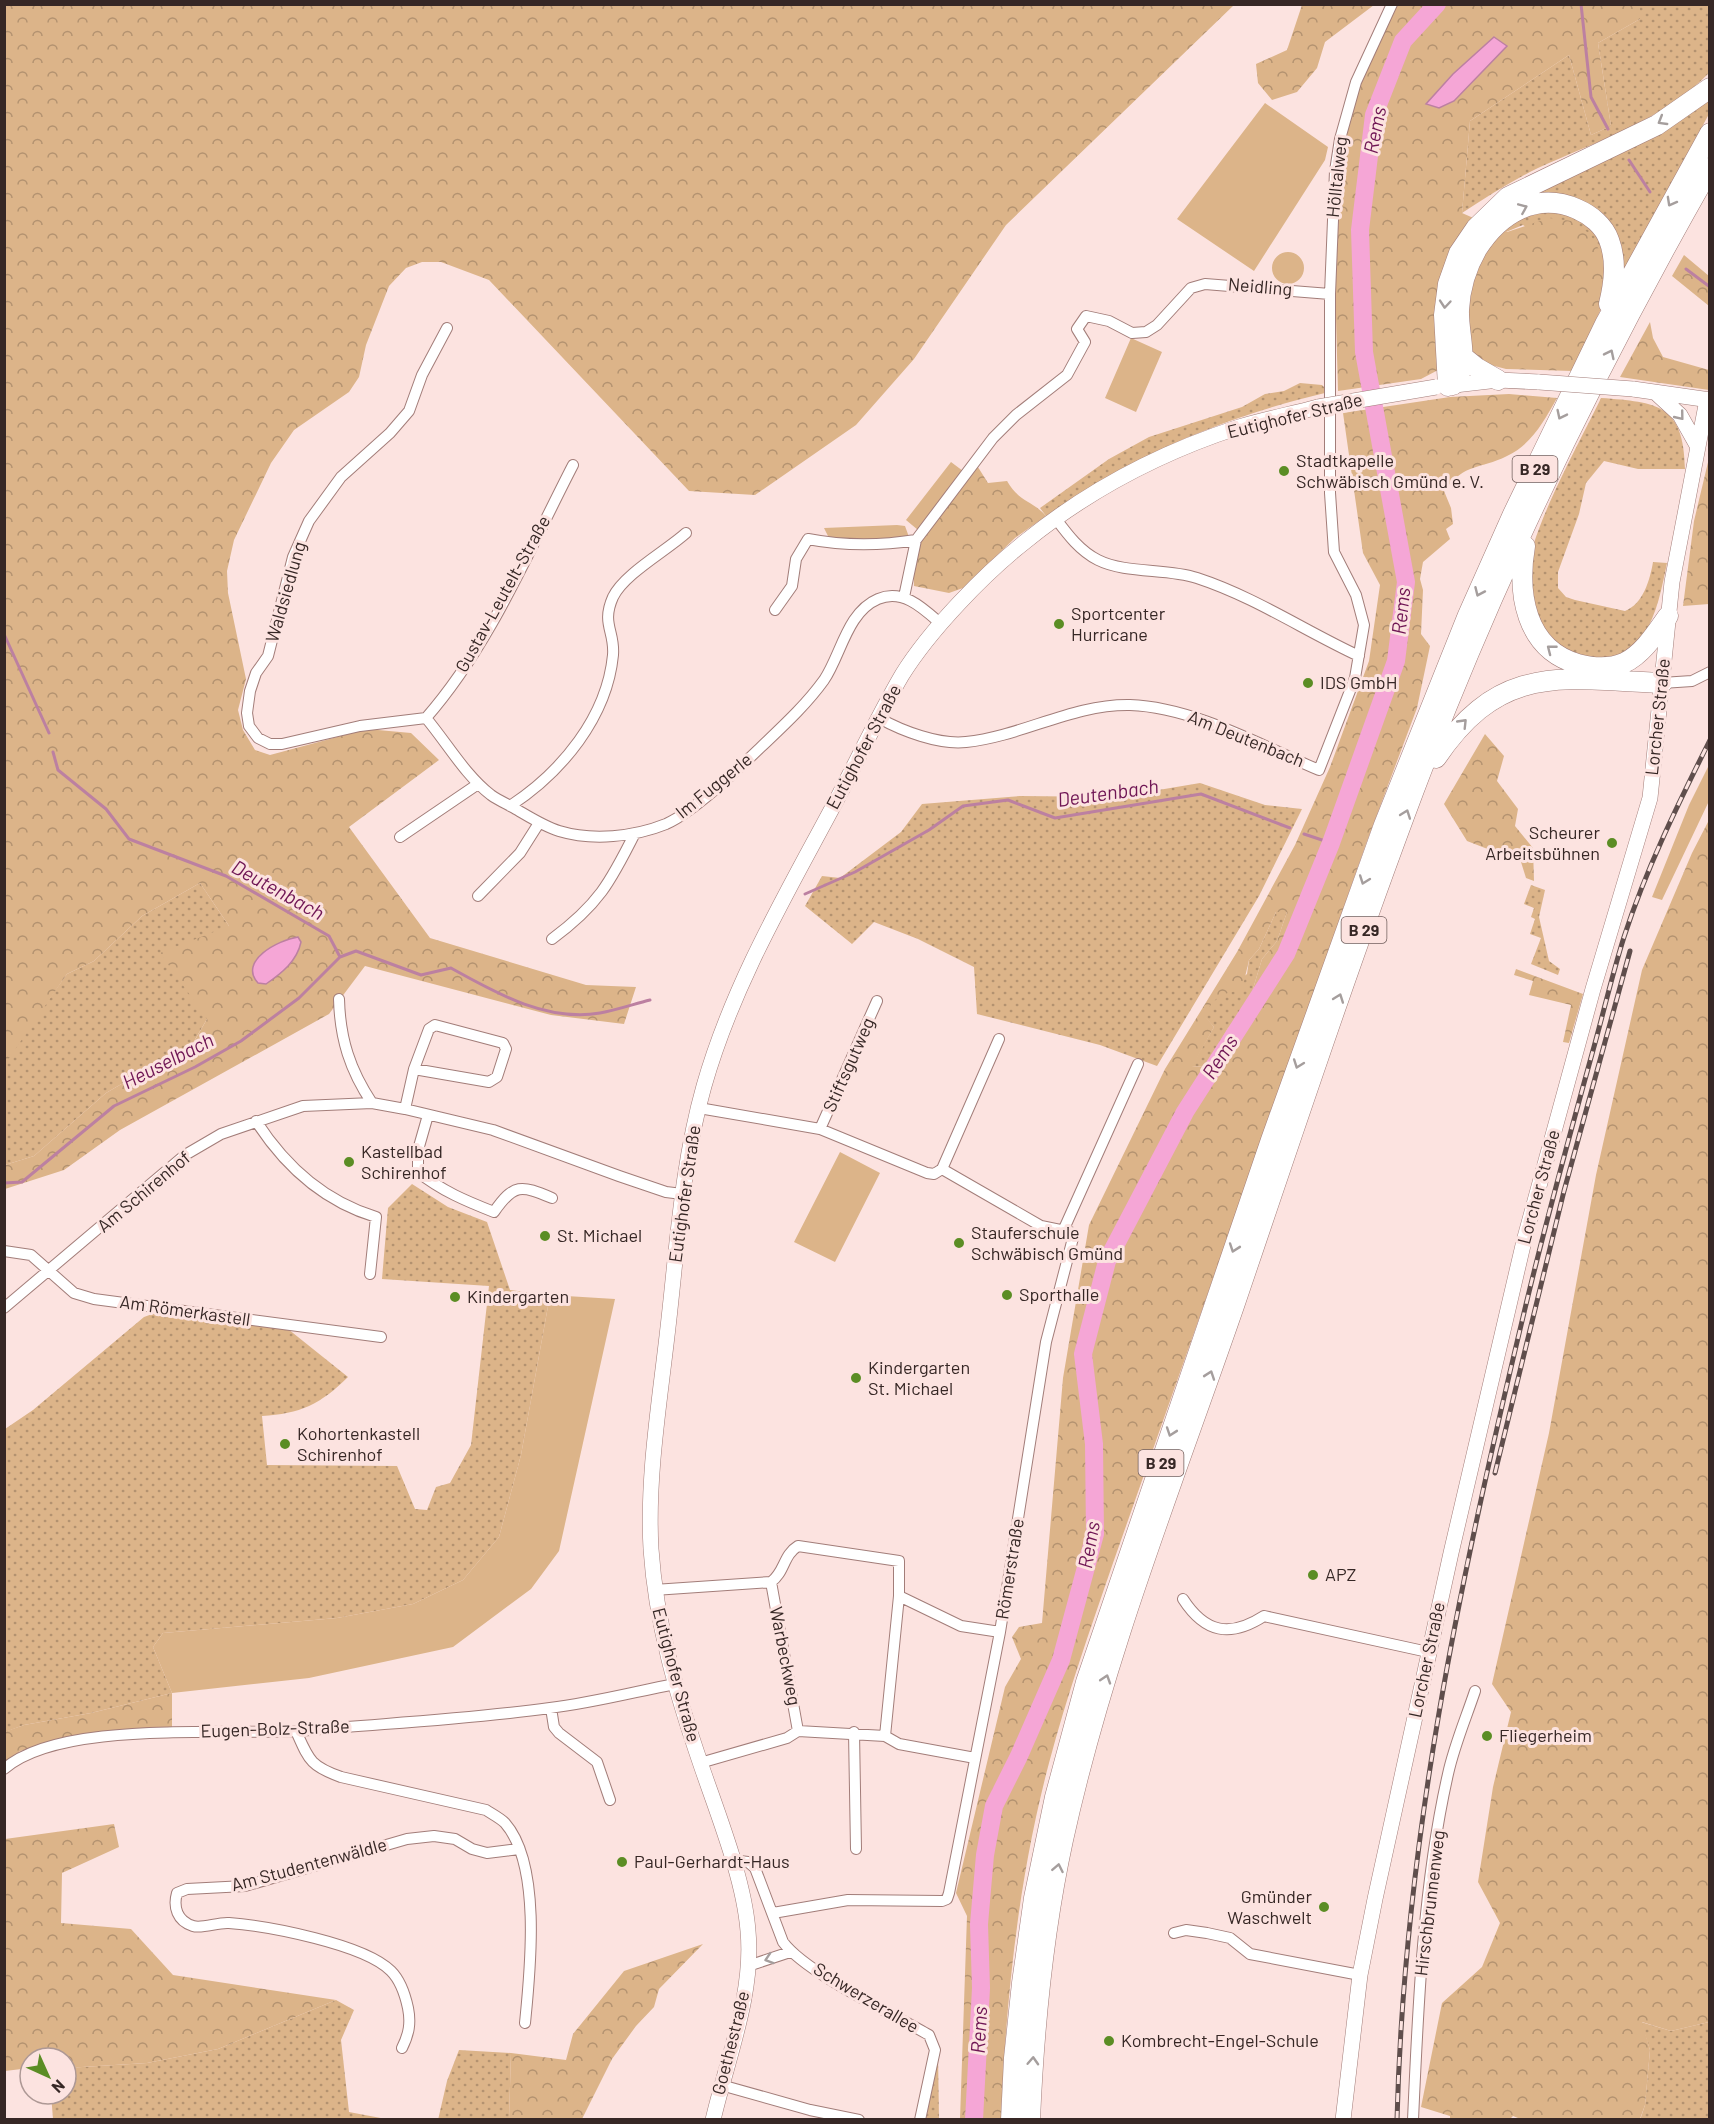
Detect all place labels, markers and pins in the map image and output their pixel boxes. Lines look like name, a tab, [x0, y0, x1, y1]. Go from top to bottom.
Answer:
place label: Stadtkapelle Schwäbisch Gmünd e. V.	[1296, 449, 1484, 492]
marker: Stadtkapelle Schwäbisch Gmünd e. V.	[1277, 464, 1291, 478]
place label: Sportcenter Hurricane	[1071, 602, 1166, 645]
marker: Sportcenter Hurricane	[1052, 617, 1066, 631]
place label: IDS GmbH	[1320, 671, 1397, 693]
marker: IDS GmbH	[1301, 676, 1315, 690]
place label: Scheurer Arbeitsbühnen	[1485, 821, 1600, 864]
marker: Scheurer Arbeitsbühnen	[1605, 836, 1619, 850]
place label: Kastellbad Schirenhof	[361, 1140, 447, 1183]
marker: Kastellbad Schirenhof	[342, 1155, 356, 1169]
place label: Stauferschule Schwäbisch Gmünd	[971, 1221, 1123, 1264]
place label: St. Michael	[557, 1224, 642, 1246]
marker: St. Michael	[538, 1229, 552, 1243]
marker: Stauferschule Schwäbisch Gmünd	[952, 1236, 966, 1250]
place label: Sporthalle	[1019, 1283, 1099, 1305]
place label: Kindergarten	[467, 1285, 569, 1307]
marker: Sporthalle	[1000, 1288, 1014, 1302]
marker: Kindergarten	[448, 1290, 462, 1304]
place label: Kindergarten St. Michael	[868, 1356, 970, 1399]
marker: Kindergarten St. Michael	[849, 1371, 863, 1385]
place label: Kohortenkastell Schirenhof	[297, 1422, 420, 1465]
marker: Kohortenkastell Schirenhof	[278, 1437, 292, 1451]
place label: APZ	[1325, 1563, 1356, 1585]
marker: APZ	[1306, 1568, 1320, 1582]
place label: Fliegerheim	[1499, 1724, 1592, 1746]
marker: Fliegerheim	[1480, 1729, 1494, 1743]
place label: Paul-Gerhardt-Haus	[634, 1850, 790, 1872]
marker: Paul-Gerhardt-Haus	[615, 1855, 629, 1869]
place label: Gmünder Waschwelt	[1227, 1885, 1312, 1928]
marker: Gmünder Waschwelt	[1317, 1900, 1331, 1914]
place label: Kombrecht-Engel-Schule	[1121, 2029, 1319, 2051]
marker: Kombrecht-Engel-Schule	[1102, 2034, 1116, 2048]

